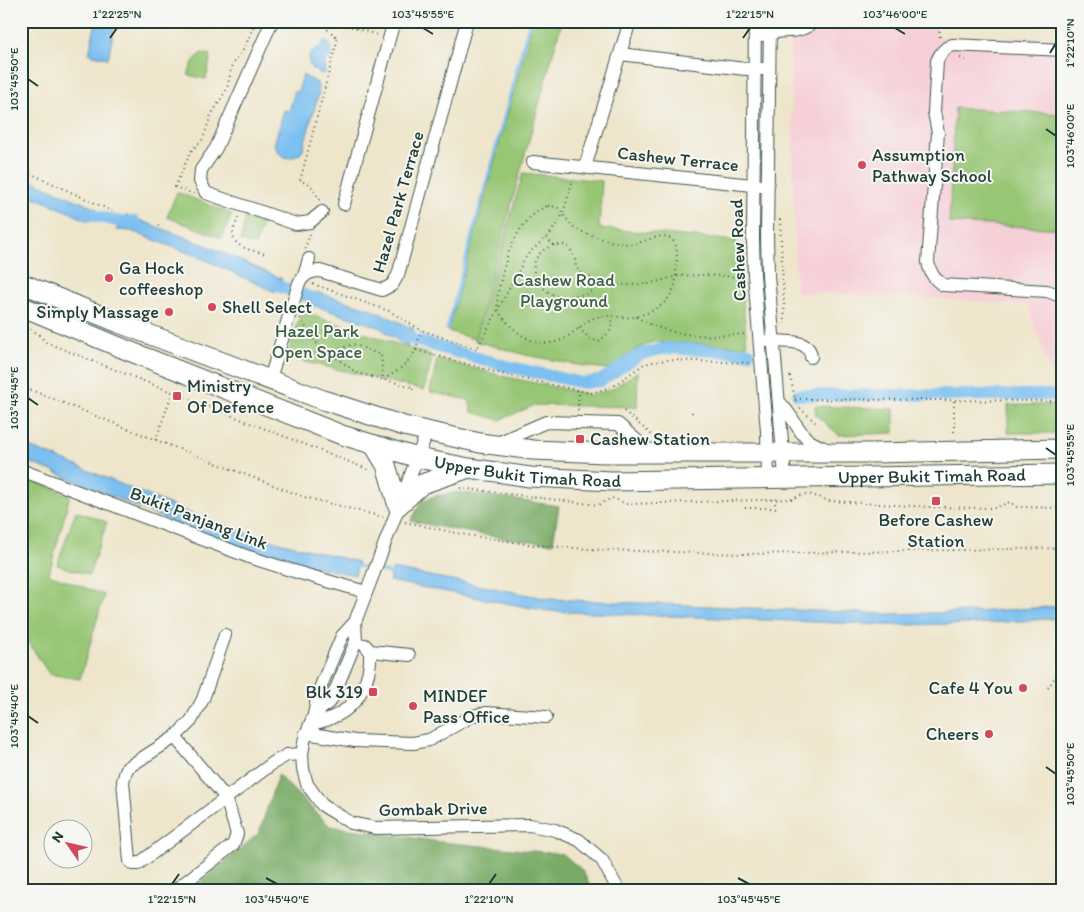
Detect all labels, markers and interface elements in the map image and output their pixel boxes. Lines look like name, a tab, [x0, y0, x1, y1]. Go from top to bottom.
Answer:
text: 1°22'25"N	[92, 7, 142, 21]
text: 103°45'55"E	[392, 7, 455, 21]
text: 1°22'15"N	[726, 7, 774, 21]
text: 103°46'00"E	[863, 7, 928, 21]
text: 1°22'10"N	[1063, 18, 1077, 68]
text: 103°45'50"E	[7, 47, 21, 111]
text: 103°46'00"E	[1063, 103, 1077, 168]
street label: Hazel Park Terrace	[367, 129, 429, 275]
street label: Cashew Terrace	[616, 142, 740, 176]
place label: Assumption Pathway School	[872, 144, 992, 187]
marker: Assumption Pathway School	[856, 159, 868, 171]
street label: Cashew Road	[725, 198, 751, 302]
place label: Ga Hock coffeeshop	[119, 257, 203, 300]
park label: Cashew Road Playground	[513, 269, 615, 312]
marker: Ga Hock coffeeshop	[103, 272, 115, 284]
place label: Shell Select	[222, 296, 312, 318]
place label: Simply Massage	[36, 301, 159, 323]
marker: Shell Select	[206, 301, 218, 313]
marker: Simply Massage	[163, 306, 175, 318]
park label: Hazel Park Open Space	[272, 320, 362, 363]
text: 103°45'45"E	[7, 366, 21, 430]
place label: Ministry Of Defence	[187, 375, 274, 418]
marker: Ministry Of Defence	[171, 390, 183, 402]
text: 103°45'55"E	[1063, 423, 1077, 486]
place label: Cashew Station	[590, 428, 710, 450]
marker: Cashew Station	[574, 433, 586, 445]
street label: Upper Bukit Timah Road	[432, 450, 621, 492]
street label: Upper Bukit Timah Road	[838, 464, 1026, 488]
street label: Bukit Panjang Link	[127, 482, 271, 554]
marker: Before Cashew Station	[930, 495, 942, 507]
place label: Before Cashew Station	[878, 509, 994, 552]
place label: Cafe 4 You	[929, 677, 1013, 699]
place label: Blk 319	[305, 681, 363, 703]
marker: Cafe 4 You	[1017, 682, 1029, 694]
text: 103°45'40"E	[7, 683, 21, 748]
place label: MINDEF Pass Office	[423, 685, 510, 728]
marker: Blk 319	[367, 686, 379, 698]
marker: MINDEF Pass Office	[407, 700, 419, 712]
place label: Cheers	[926, 723, 979, 745]
marker: Cheers	[983, 728, 995, 740]
text: 103°45'50"E	[1063, 742, 1077, 806]
street label: Gombak Drive	[378, 797, 488, 821]
north arrow	[42, 820, 92, 870]
text: N	[48, 828, 67, 846]
text: 1°22'15"N	[148, 892, 196, 906]
text: 103°45'40"E	[245, 892, 310, 906]
text: 1°22'10"N	[464, 892, 514, 906]
text: 103°45'45"E	[717, 892, 781, 906]

